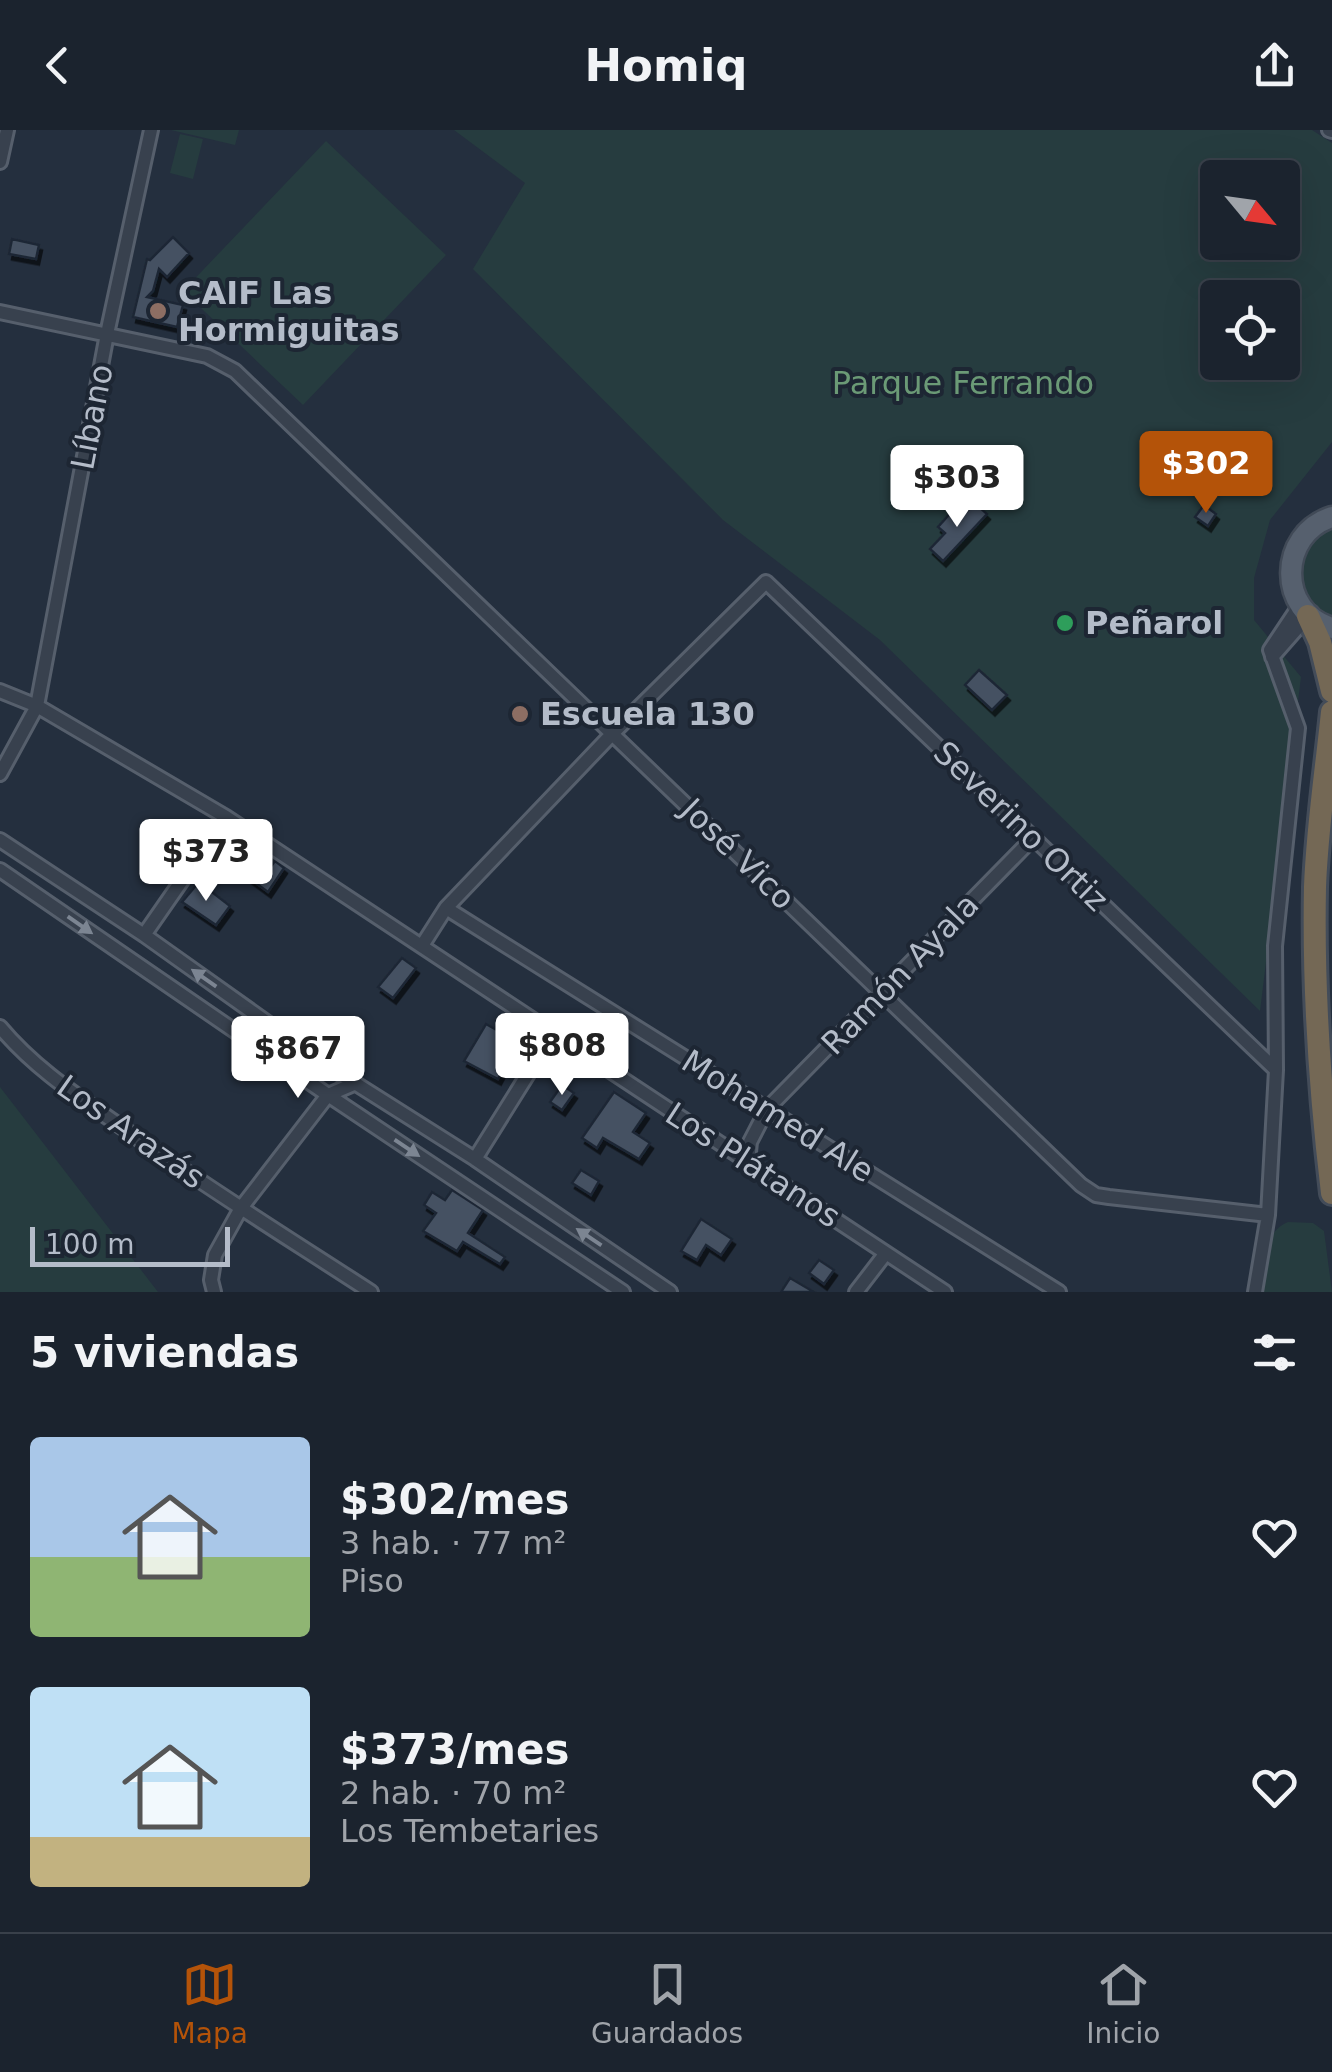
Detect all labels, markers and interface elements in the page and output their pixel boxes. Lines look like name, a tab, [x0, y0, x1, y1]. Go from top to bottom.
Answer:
icon: back	[30, 38, 85, 93]
icon: share	[1247, 38, 1302, 93]
text: Homiq	[584, 39, 748, 92]
north arrow	[1200, 160, 1300, 260]
map controls	[1200, 160, 1300, 380]
place label: CAIF Las Hormiguitas	[178, 274, 399, 349]
button: locate	[1200, 280, 1300, 380]
marker: CAIF Las Hormiguitas	[147, 300, 169, 322]
street label: Líbano	[63, 361, 121, 473]
park label: Parque Ferrando	[832, 364, 1094, 402]
pin: $302	[1147, 431, 1265, 516]
text: $302	[1161, 444, 1251, 482]
pin: $303	[898, 445, 1016, 530]
text: $303	[912, 458, 1002, 496]
place label: Peñarol	[1085, 604, 1223, 642]
marker: Peñarol	[1054, 612, 1076, 634]
place label: Escuela 130	[540, 695, 755, 733]
marker: Escuela 130	[509, 703, 531, 725]
street label: Severino Ortiz	[926, 733, 1116, 919]
street label: José Vico	[672, 789, 803, 917]
pin: $373	[147, 819, 265, 904]
text: $373	[161, 832, 251, 870]
street label: Ramón Ayala	[814, 886, 986, 1062]
one-way arrow	[67, 915, 94, 934]
one-way arrow	[190, 968, 217, 988]
pin: $808	[503, 1013, 621, 1098]
pin: $867	[239, 1016, 357, 1101]
text: $808	[517, 1026, 607, 1064]
text: $867	[253, 1029, 343, 1067]
street label: Mohamed Ale	[675, 1042, 881, 1190]
street label: Los Arazás	[50, 1067, 212, 1197]
street label: Los Plátanos	[659, 1095, 847, 1235]
one-way arrow	[393, 1138, 420, 1156]
scale bar	[30, 1222, 230, 1266]
text: 100 m	[45, 1228, 135, 1261]
one-way arrow	[576, 1228, 603, 1247]
icon: filters	[1247, 1325, 1302, 1380]
text: 5 viviendas	[30, 1328, 299, 1377]
text: $302/mes	[340, 1475, 569, 1524]
icon: home	[110, 1477, 230, 1597]
icon: heart	[1247, 1510, 1302, 1565]
text: 3 hab. · 77 m²	[340, 1524, 566, 1562]
text: Piso	[340, 1562, 404, 1600]
text: $373/mes	[340, 1725, 569, 1774]
icon: home	[110, 1727, 230, 1847]
icon: heart	[1247, 1760, 1302, 1815]
text: 2 hab. · 70 m²	[340, 1774, 566, 1812]
text: Los Tembetaries	[340, 1812, 599, 1850]
tab: Mapa	[172, 1957, 248, 2050]
tab: Guardados	[591, 1957, 743, 2050]
tab: Inicio	[1086, 1957, 1160, 2050]

